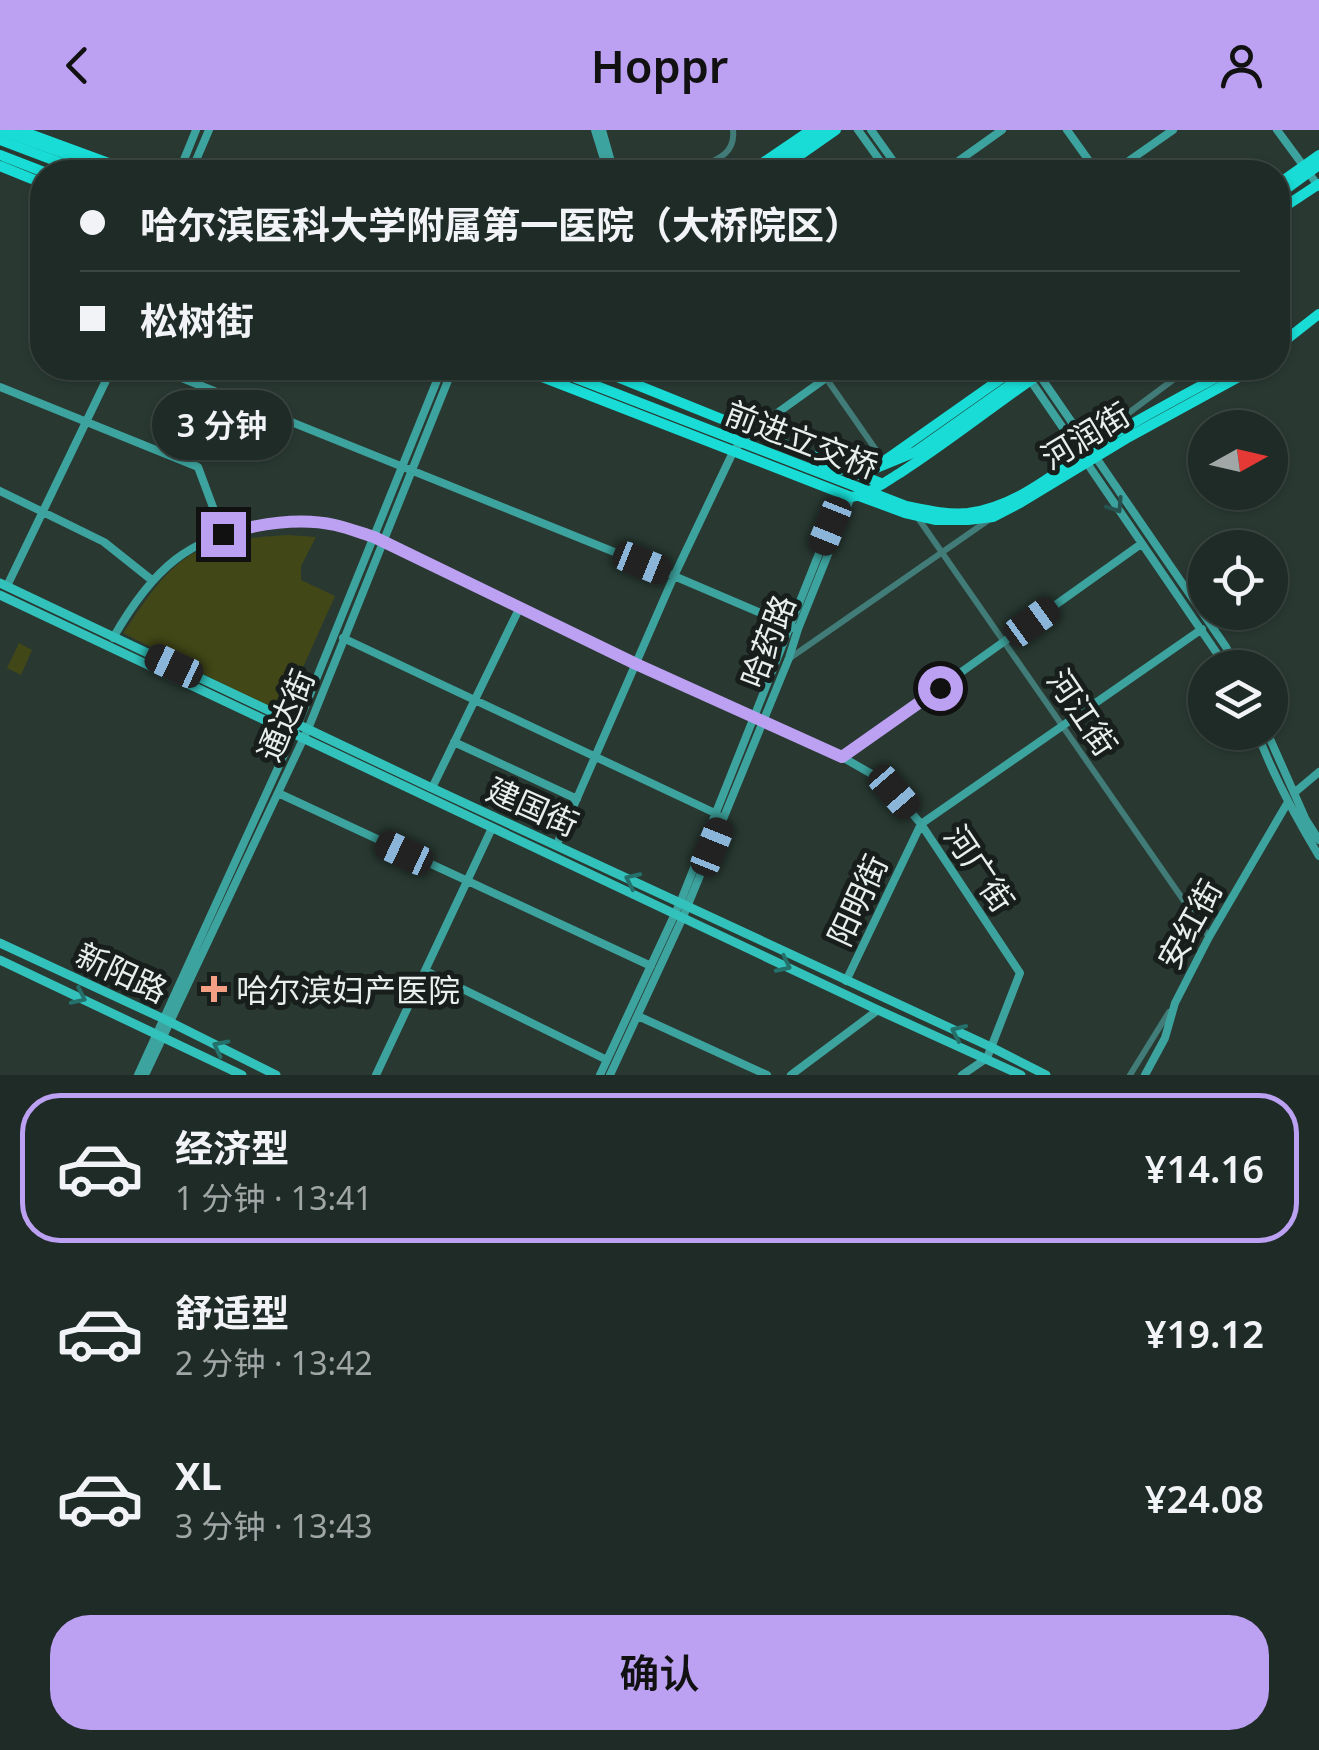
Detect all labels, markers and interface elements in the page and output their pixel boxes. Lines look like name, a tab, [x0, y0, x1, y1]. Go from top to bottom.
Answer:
text: Hoppr	[591, 35, 728, 96]
icon: back	[50, 38, 105, 93]
icon: person	[1214, 38, 1269, 93]
text: 哈尔滨医科大学附属第一医院（大桥院区）	[140, 198, 862, 250]
text: 松树街	[140, 294, 254, 346]
callout: 3 分钟	[153, 389, 293, 459]
street label: 前进立交桥	[720, 390, 884, 488]
street label: 河润街	[1033, 392, 1137, 478]
text: 3 分钟	[177, 403, 267, 446]
north arrow	[1188, 410, 1288, 510]
map controls	[1188, 410, 1288, 750]
car	[805, 493, 855, 559]
one-way arrow	[1103, 495, 1122, 513]
route end	[201, 512, 246, 557]
button: locate	[1188, 530, 1288, 630]
car	[609, 538, 675, 588]
street label: 哈药路	[730, 588, 804, 694]
car	[999, 592, 1065, 652]
car	[140, 640, 208, 692]
button: layers	[1188, 650, 1288, 750]
street label: 河江街	[1038, 660, 1128, 764]
street label: 通达街	[246, 662, 324, 768]
route start	[918, 666, 963, 711]
car	[863, 760, 925, 824]
street label: 建国街	[480, 767, 586, 845]
car	[687, 814, 737, 880]
street label: 河广街	[935, 816, 1025, 920]
car	[370, 827, 438, 879]
street label: 阳明街	[817, 847, 897, 953]
one-way arrow	[624, 872, 642, 892]
street label: 安红街	[1147, 872, 1231, 976]
street label: 新阳路	[69, 932, 175, 1012]
one-way arrow	[774, 953, 792, 973]
place label: 哈尔滨妇产医院	[236, 968, 460, 1011]
marker: 哈尔滨妇产医院	[201, 976, 227, 1002]
one-way arrow	[69, 985, 87, 1005]
one-way arrow	[950, 1024, 968, 1044]
one-way arrow	[212, 1039, 230, 1059]
text: 经济型	[175, 1121, 289, 1173]
icon: car	[55, 1123, 145, 1213]
text: ¥14.16	[1145, 1142, 1264, 1194]
text: 1 分钟 · 13:41	[175, 1176, 373, 1219]
text: 舒适型	[175, 1286, 289, 1338]
icon: car	[55, 1288, 145, 1378]
text: ¥19.12	[1145, 1307, 1264, 1359]
text: 2 分钟 · 13:42	[175, 1341, 373, 1384]
text: XL	[175, 1449, 222, 1501]
icon: car	[55, 1453, 145, 1543]
text: ¥24.08	[1145, 1472, 1264, 1524]
text: 3 分钟 · 13:43	[175, 1504, 373, 1547]
button: 确认	[50, 1615, 1269, 1730]

